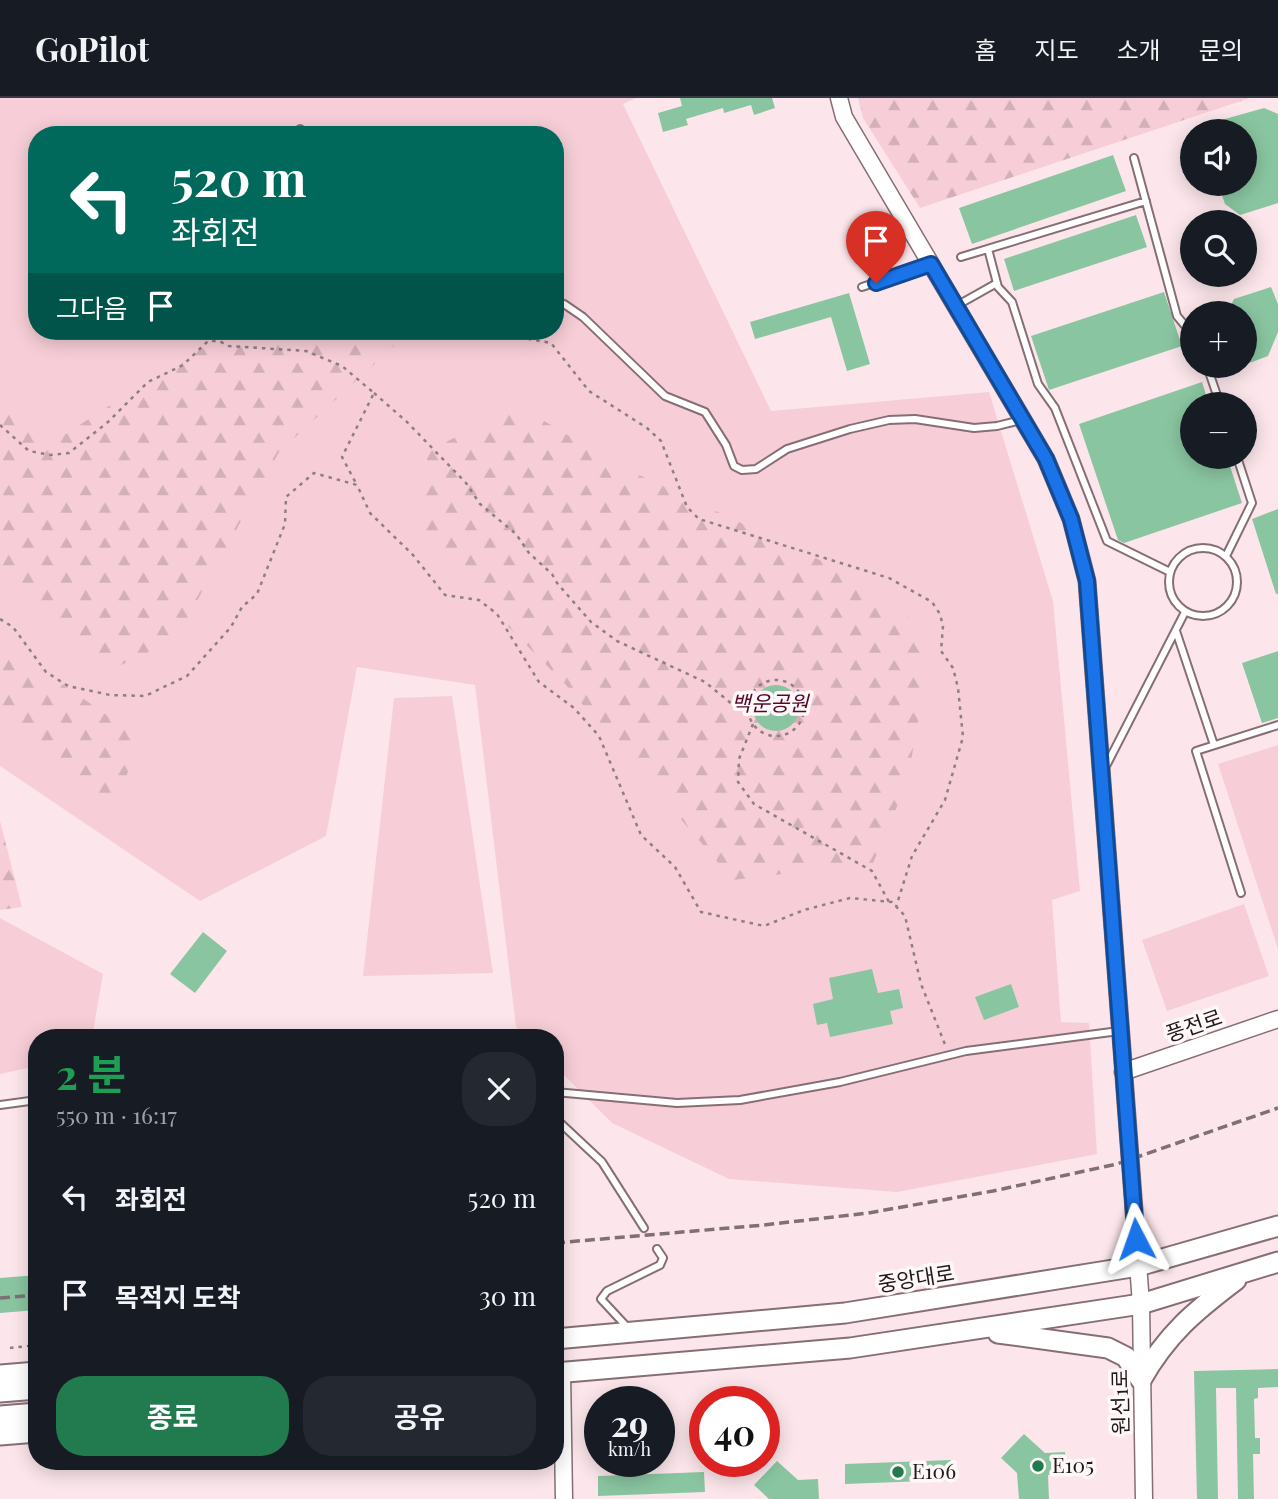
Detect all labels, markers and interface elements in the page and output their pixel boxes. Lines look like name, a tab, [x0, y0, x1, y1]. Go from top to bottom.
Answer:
text: GoPilot	[35, 26, 149, 70]
text: 홈	[974, 33, 996, 65]
text: 지도	[1034, 33, 1079, 65]
text: 소개	[1117, 33, 1161, 65]
text: 문의	[1199, 33, 1243, 65]
map controls	[1180, 119, 1257, 469]
button: sound	[1180, 119, 1257, 196]
text: 520 m	[171, 144, 307, 209]
icon: left	[56, 154, 147, 245]
text: 좌회전	[171, 209, 259, 252]
button: search	[1180, 210, 1257, 287]
pin	[846, 211, 906, 283]
icon: arrive	[857, 222, 895, 260]
icon: arrive	[142, 287, 180, 325]
text: 그다음	[56, 290, 128, 325]
button: +	[1180, 301, 1257, 378]
button: −	[1180, 392, 1257, 469]
park label: 백운공원	[731, 688, 810, 716]
street label: 풍전로	[1161, 1001, 1225, 1047]
text: 2 분	[56, 1045, 126, 1101]
button: close	[462, 1052, 536, 1126]
text: 550 m · 16:17	[56, 1099, 177, 1130]
icon: left	[56, 1178, 94, 1216]
text: 520 m	[468, 1180, 536, 1215]
text: 좌회전	[115, 1181, 187, 1216]
position arrow	[1099, 1202, 1173, 1276]
street label: 중앙대로	[875, 1257, 956, 1297]
icon: arrive	[56, 1276, 94, 1314]
text: 30 m	[479, 1278, 536, 1313]
text: 목적지 도착	[115, 1279, 241, 1314]
street label: 원선1로	[1104, 1369, 1134, 1435]
button: 종료	[56, 1376, 289, 1456]
button: 공유	[303, 1376, 536, 1456]
speed limit sign: 40	[689, 1386, 780, 1477]
text: 29	[611, 1399, 648, 1446]
text: km/h	[608, 1437, 651, 1461]
place label: E105	[1052, 1450, 1094, 1478]
place label: E106	[912, 1456, 956, 1484]
marker: E105	[1030, 1458, 1046, 1474]
marker: E106	[890, 1464, 906, 1480]

